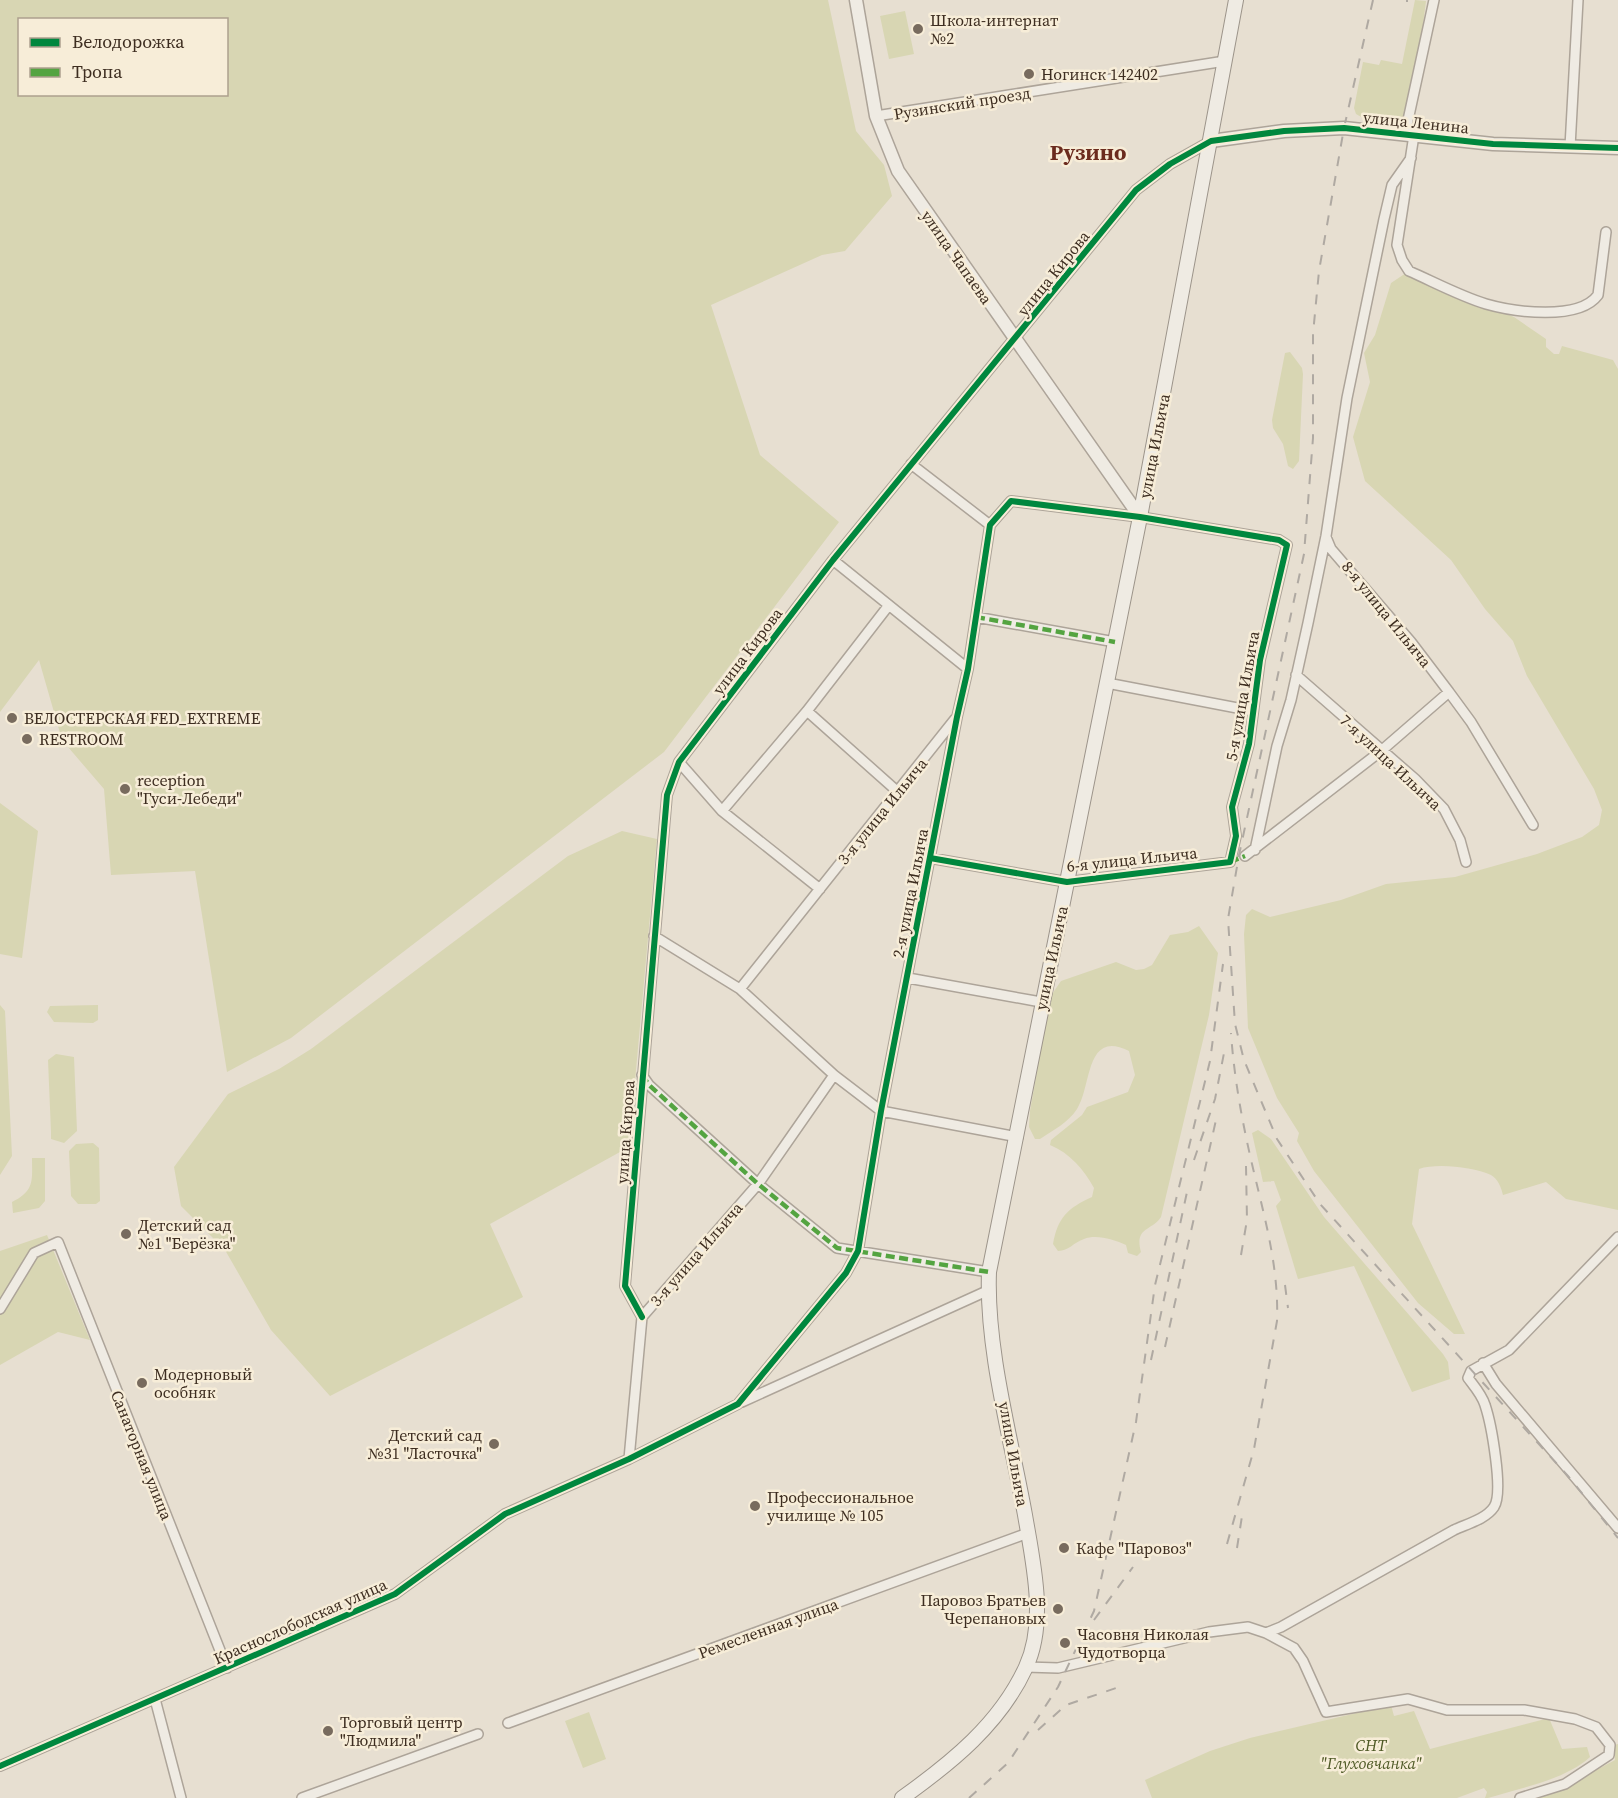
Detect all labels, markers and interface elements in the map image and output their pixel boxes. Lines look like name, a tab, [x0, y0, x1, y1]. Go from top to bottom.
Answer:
place label: Школа-интернат №2	[930, 9, 1059, 49]
legend	[18, 18, 228, 96]
marker: Школа-интернат №2	[911, 22, 925, 36]
text: Велодорожка	[72, 29, 185, 54]
text: Тропа	[72, 59, 123, 84]
place label: Ногинск 142402	[1041, 63, 1158, 85]
marker: Ногинск 142402	[1022, 67, 1036, 81]
street label: Рузинский проезд	[892, 81, 1032, 125]
street label: улица Ленина	[1362, 105, 1471, 139]
district label: Рузино	[1050, 137, 1126, 167]
street label: улица Чапаева	[916, 205, 998, 309]
street label: улица Кирова	[1012, 225, 1095, 320]
street label: улица Ильича	[1133, 391, 1175, 500]
street label: 8-я улица Ильича	[1337, 556, 1437, 673]
street label: улица Кирова	[707, 602, 788, 699]
street label: 5-я улица Ильича	[1220, 629, 1264, 763]
place label: ВЕЛОСТЕРСКАЯ FED_EXTREME	[24, 707, 261, 729]
street label: 7-я улица Ильича	[1335, 709, 1447, 815]
marker: ВЕЛОСТЕРСКАЯ FED_EXTREME	[5, 711, 19, 725]
place label: RESTROOM	[39, 728, 124, 750]
marker: RESTROOM	[20, 732, 34, 746]
street label: 3-я улица Ильича	[832, 752, 932, 869]
place label: reception "Гуси-Лебеди"	[137, 769, 242, 809]
marker: reception "Гуси-Лебеди"	[118, 782, 132, 796]
street label: 2-я улица Ильича	[887, 826, 933, 960]
street label: 6-я улица Ильича	[1066, 841, 1199, 877]
street label: улица Ильича	[1029, 903, 1073, 1012]
street label: улица Кирова	[610, 1079, 640, 1185]
street label: 3-я улица Ильича	[645, 1197, 748, 1311]
place label: Детский сад №1 "Берёзка"	[138, 1214, 236, 1254]
marker: Детский сад №1 "Берёзка"	[119, 1227, 133, 1241]
place label: Модерновый особняк	[154, 1363, 252, 1403]
marker: Модерновый особняк	[135, 1376, 149, 1390]
street label: Санаторная улица	[106, 1387, 178, 1524]
street label: улица Ильича	[994, 1400, 1034, 1509]
place label: Детский сад №31 "Ласточка"	[368, 1424, 482, 1464]
marker: Детский сад №31 "Ласточка"	[487, 1437, 501, 1451]
place label: Профессиональное училище № 105	[767, 1486, 914, 1526]
marker: Профессиональное училище № 105	[748, 1499, 762, 1513]
place label: Кафе "Паровоз"	[1076, 1537, 1192, 1559]
marker: Кафе "Паровоз"	[1057, 1541, 1071, 1555]
street label: Краснослободская улица	[210, 1572, 391, 1669]
place label: Паровоз Братьев Черепановых	[920, 1589, 1047, 1629]
street label: Ремесленная улица	[695, 1592, 842, 1664]
marker: Паровоз Братьев Черепановых	[1051, 1602, 1065, 1616]
place label: Часовня Николая Чудотворца	[1077, 1623, 1209, 1663]
marker: Часовня Николая Чудотворца	[1058, 1636, 1072, 1650]
place label: Торговый центр "Людмила"	[340, 1711, 463, 1751]
marker: Торговый центр "Людмила"	[321, 1724, 335, 1738]
park label: СНТ "Глуховчанка"	[1320, 1734, 1422, 1774]

